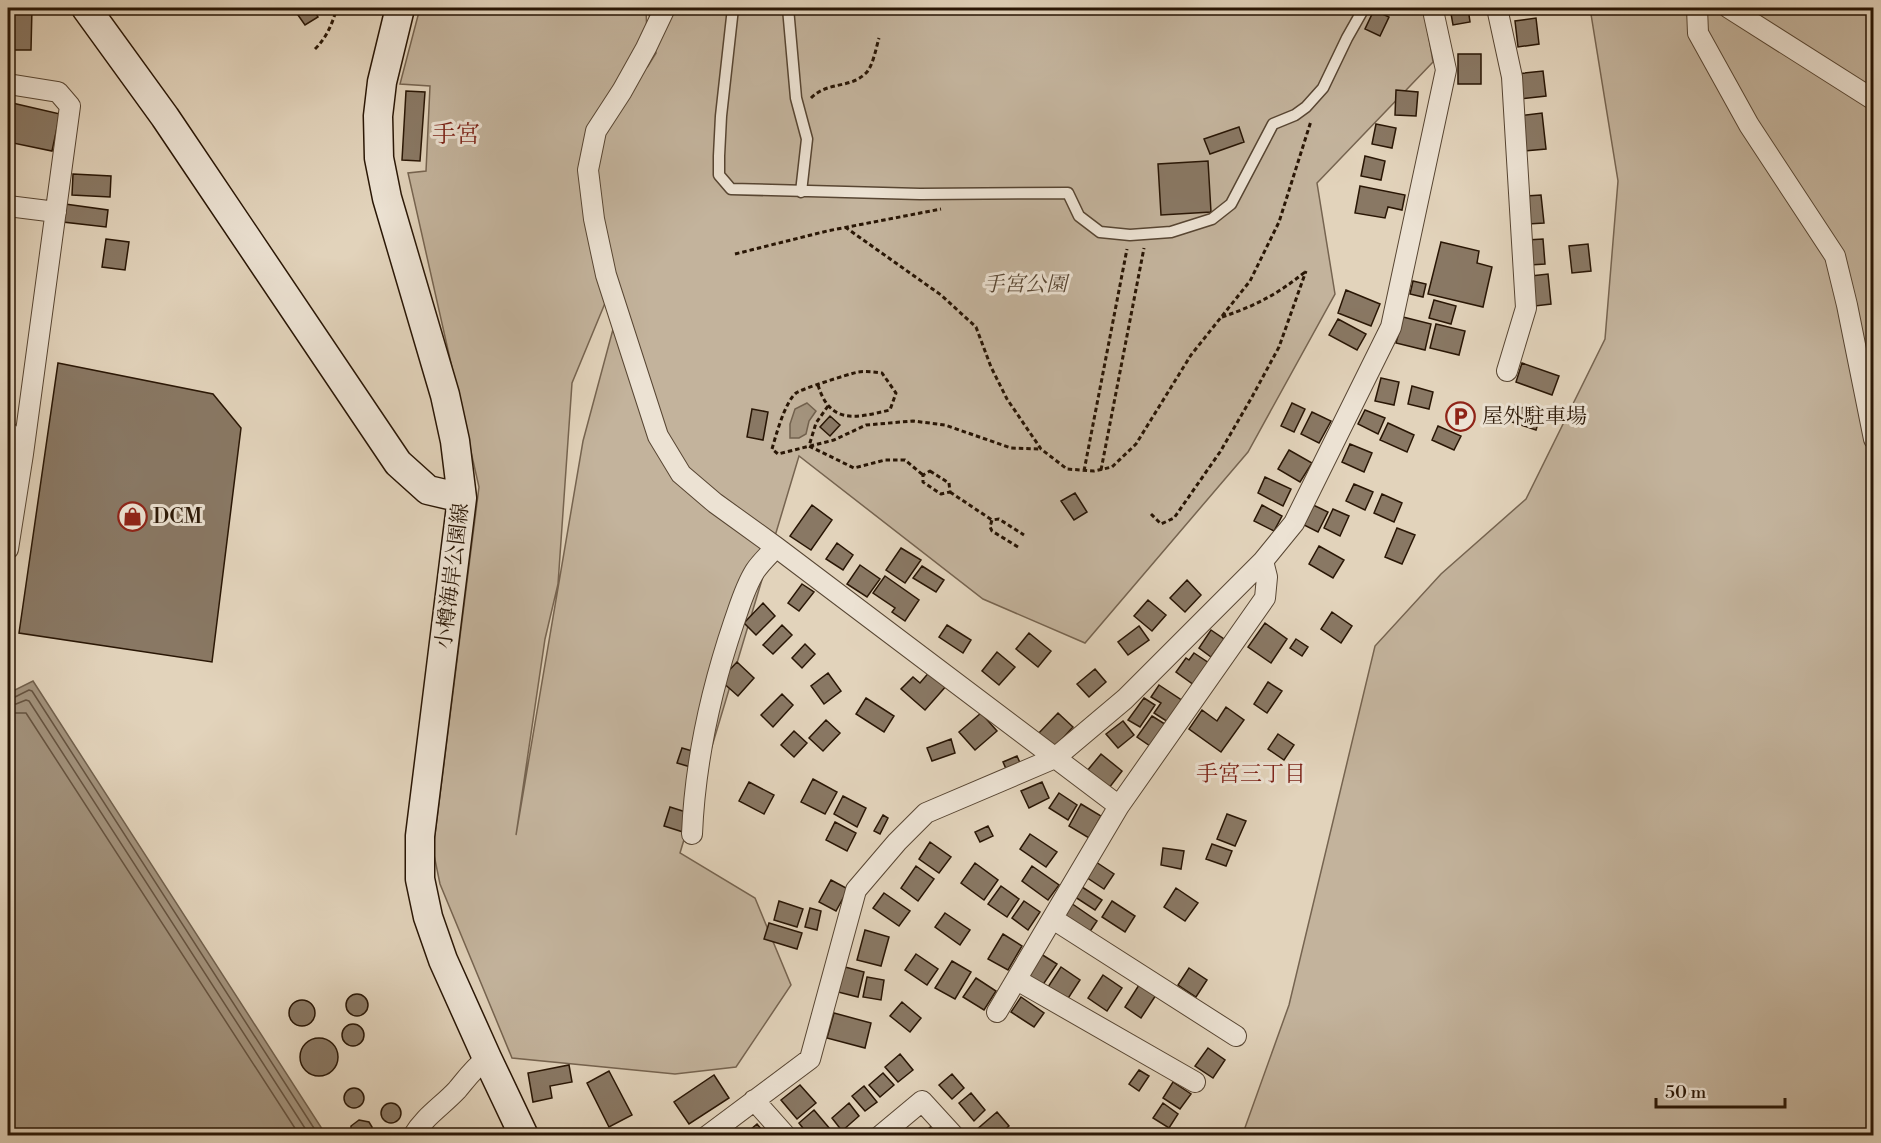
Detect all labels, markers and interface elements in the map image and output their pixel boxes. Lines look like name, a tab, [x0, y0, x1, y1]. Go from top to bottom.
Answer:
district label: 手宮	[432, 120, 480, 150]
park label: 手宮公園	[983, 272, 1070, 298]
parking icon: 屋外駐車場	[1445, 400, 1477, 432]
place label: 屋外駐車場	[1482, 404, 1587, 430]
shop icon: DCM	[116, 500, 148, 532]
street label: 小樽海岸公園線	[431, 502, 475, 651]
place label: DCM	[153, 504, 203, 530]
district label: 手宮三丁目	[1196, 761, 1306, 788]
scale bar	[1656, 1071, 1785, 1109]
text: 50 m	[1665, 1081, 1707, 1104]

